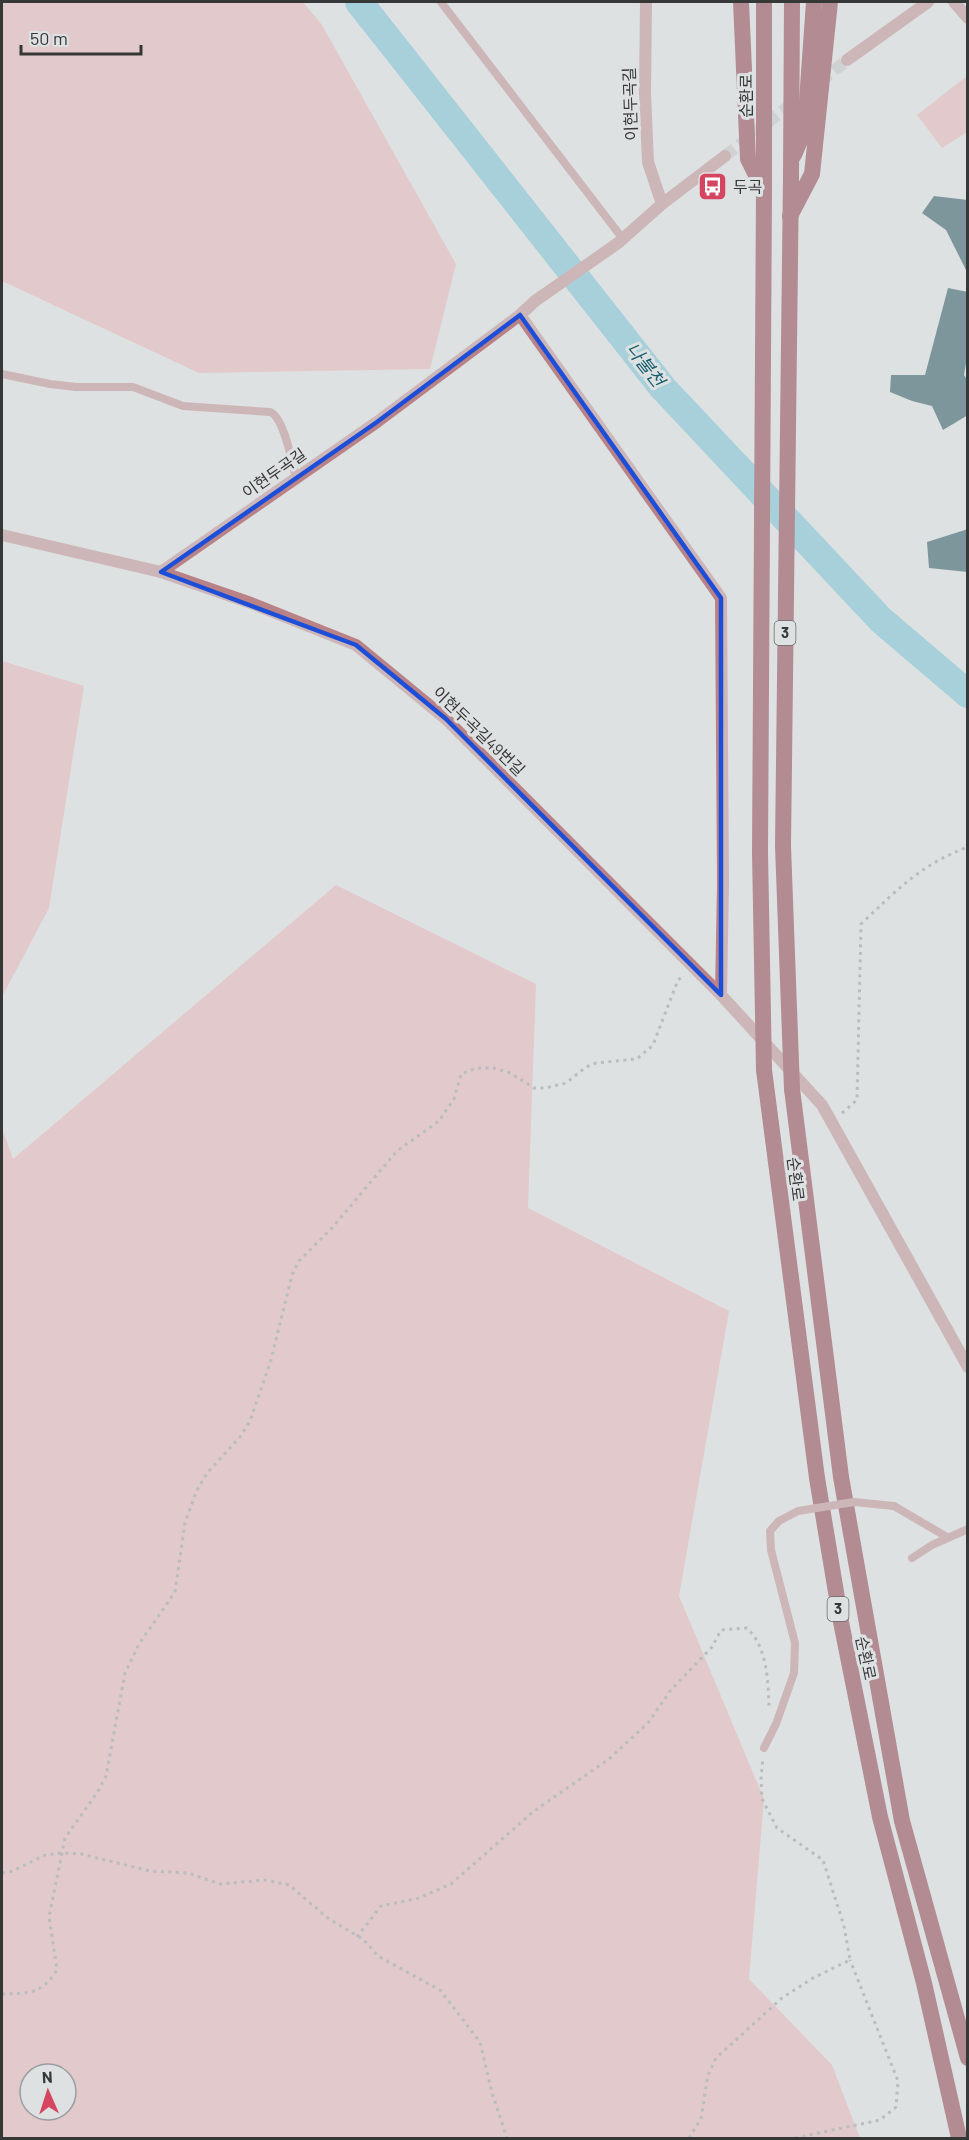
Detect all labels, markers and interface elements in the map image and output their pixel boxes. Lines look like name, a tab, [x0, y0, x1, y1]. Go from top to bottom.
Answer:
scale bar	[21, 18, 141, 56]
text: 50 m	[30, 27, 68, 49]
street label: 이현두곡길	[619, 67, 640, 141]
street label: 순환로	[736, 74, 755, 118]
bus stop icon: 두곡	[696, 171, 728, 203]
place label: 두곡	[733, 177, 762, 196]
water label: 나불천	[622, 338, 671, 393]
street label: 이현두곡길	[238, 444, 309, 501]
road number: 3	[774, 621, 796, 645]
street label: 이현두곡길49번길	[430, 682, 529, 779]
street label: 순환로	[784, 1156, 809, 1202]
road number: 3	[828, 1597, 848, 1621]
street label: 순환로	[853, 1634, 880, 1682]
north arrow	[18, 2062, 78, 2122]
text: N	[41, 2067, 53, 2086]

